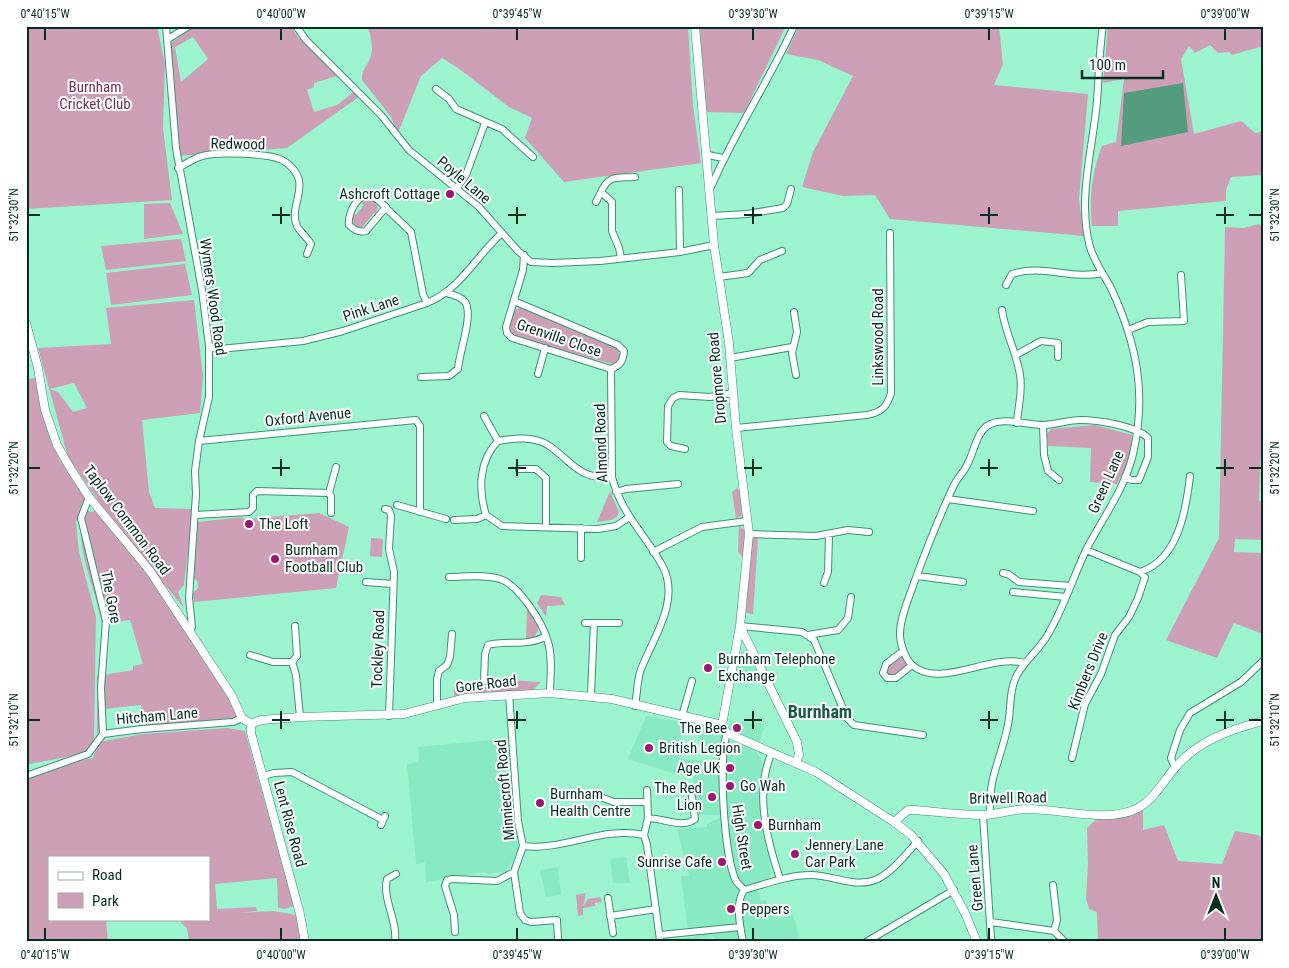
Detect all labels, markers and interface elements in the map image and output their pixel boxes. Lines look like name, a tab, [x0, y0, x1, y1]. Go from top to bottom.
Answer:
text: 0°40'15"W	[20, 7, 70, 21]
text: 0°40'00"W	[256, 7, 306, 21]
text: 0°39'45"W	[492, 7, 542, 21]
text: 0°39'30"W	[728, 7, 778, 21]
text: 0°39'15"W	[964, 7, 1014, 21]
text: 0°39'00"W	[1200, 7, 1250, 21]
scale bar	[1082, 48, 1163, 80]
text: 100 m	[1089, 56, 1126, 74]
park label: Burnham Cricket Club	[59, 78, 131, 113]
street label: Redwood	[211, 135, 265, 153]
street label: Poyle Lane	[434, 152, 494, 208]
place label: Ashcroft Cottage	[339, 185, 440, 203]
text: 51°32'30"N	[7, 188, 21, 242]
marker: Ashcroft Cottage	[444, 188, 456, 200]
text: 51°32'30"N	[1268, 188, 1282, 242]
street label: Wymers Wood Road	[196, 237, 230, 357]
street label: Linkswood Road	[869, 288, 887, 386]
street label: Pink Lane	[341, 291, 401, 325]
street label: Grenville Close	[514, 315, 604, 361]
street label: Dropmore Road	[704, 332, 730, 424]
street label: Almond Road	[591, 403, 611, 483]
street label: Oxford Avenue	[264, 404, 352, 430]
text: 51°32'20"N	[7, 441, 21, 495]
text: 51°32'20"N	[1268, 441, 1282, 495]
street label: Green Lane	[1084, 448, 1128, 516]
street label: Taplow Common Road	[80, 462, 174, 578]
place label: The Loft	[259, 515, 308, 533]
marker: The Loft	[243, 518, 255, 530]
place label: Burnham Football Club	[285, 541, 363, 576]
marker: Burnham Football Club	[269, 553, 281, 565]
street label: The Gore	[97, 569, 125, 625]
street label: Tockley Road	[368, 609, 388, 689]
street label: Kimbers Drive	[1064, 630, 1112, 712]
place label: Burnham Telephone Exchange	[718, 650, 835, 685]
marker: Burnham Telephone Exchange	[702, 662, 714, 674]
street label: Gore Road	[454, 671, 518, 697]
text: 51°32'10"N	[7, 693, 21, 747]
text: 51°32'10"N	[1268, 693, 1282, 747]
district label: Burnham	[788, 701, 852, 722]
street label: Hitcham Lane	[115, 703, 199, 729]
place label: The Bee	[679, 719, 727, 737]
marker: The Bee	[731, 722, 743, 734]
street label: Minniecroft Road	[492, 739, 518, 841]
place label: British Legion	[659, 739, 740, 757]
marker: British Legion	[643, 742, 655, 754]
place label: Age UK	[677, 759, 721, 777]
marker: Age UK	[724, 762, 736, 774]
place label: Go Wah	[740, 777, 785, 795]
street label: Lent Rise Road	[270, 779, 310, 869]
place label: The Red Lion	[654, 779, 702, 814]
marker: Go Wah	[724, 780, 736, 792]
place label: Burnham Health Centre	[550, 785, 631, 820]
street label: Britwell Road	[969, 788, 1047, 808]
marker: The Red Lion	[706, 791, 718, 803]
marker: Burnham Health Centre	[534, 797, 546, 809]
street label: High Street	[728, 803, 756, 871]
place label: Burnham	[768, 816, 821, 834]
marker: Burnham	[752, 819, 764, 831]
place label: Jennery Lane Car Park	[805, 836, 884, 871]
street label: Green Lane	[963, 844, 987, 912]
marker: Jennery Lane Car Park	[789, 848, 801, 860]
place label: Sunrise Cafe	[637, 853, 712, 871]
legend	[48, 856, 210, 920]
marker: Sunrise Cafe	[716, 856, 728, 868]
text: Road	[92, 866, 122, 884]
north arrow	[1192, 870, 1242, 920]
text: N	[1212, 875, 1220, 891]
text: Park	[92, 892, 119, 910]
place label: Peppers	[741, 900, 790, 918]
marker: Peppers	[725, 903, 737, 915]
text: 0°40'15"W	[20, 948, 70, 962]
text: 0°40'00"W	[256, 948, 306, 962]
text: 0°39'45"W	[492, 948, 542, 962]
text: 0°39'30"W	[728, 948, 778, 962]
text: 0°39'15"W	[964, 948, 1014, 962]
text: 0°39'00"W	[1200, 948, 1250, 962]

